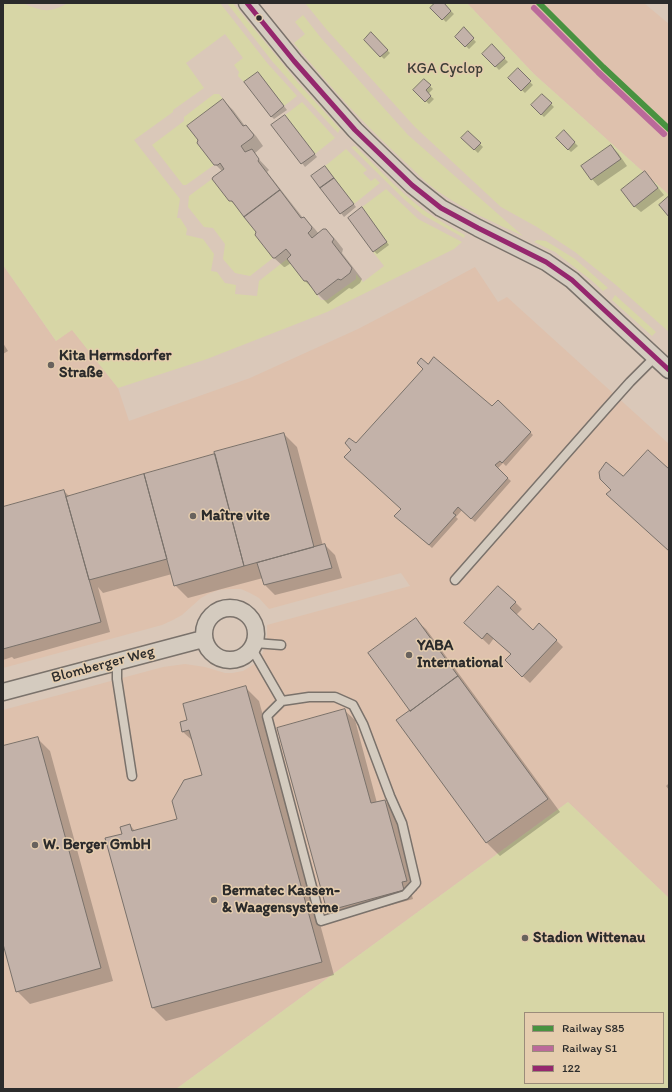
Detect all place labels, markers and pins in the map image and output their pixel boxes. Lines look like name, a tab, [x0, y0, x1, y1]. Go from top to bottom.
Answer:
unlabelled marker	[254, 13, 264, 23]
place label: Kita Hermsdorfer Straße	[59, 347, 172, 382]
marker: Kita Hermsdorfer Straße	[46, 360, 56, 370]
place label: Maître vite	[201, 507, 270, 525]
marker: Maître vite	[188, 511, 198, 521]
place label: YABA International	[417, 637, 503, 672]
marker: YABA International	[404, 650, 414, 660]
place label: W. Berger GmbH	[43, 836, 151, 854]
marker: W. Berger GmbH	[30, 840, 40, 850]
place label: Bermatec Kassen- & Waagensysteme	[222, 882, 340, 917]
marker: Bermatec Kassen- & Waagensysteme	[209, 895, 219, 905]
place label: Stadion Wittenau	[533, 929, 645, 947]
marker: Stadion Wittenau	[520, 933, 530, 943]

